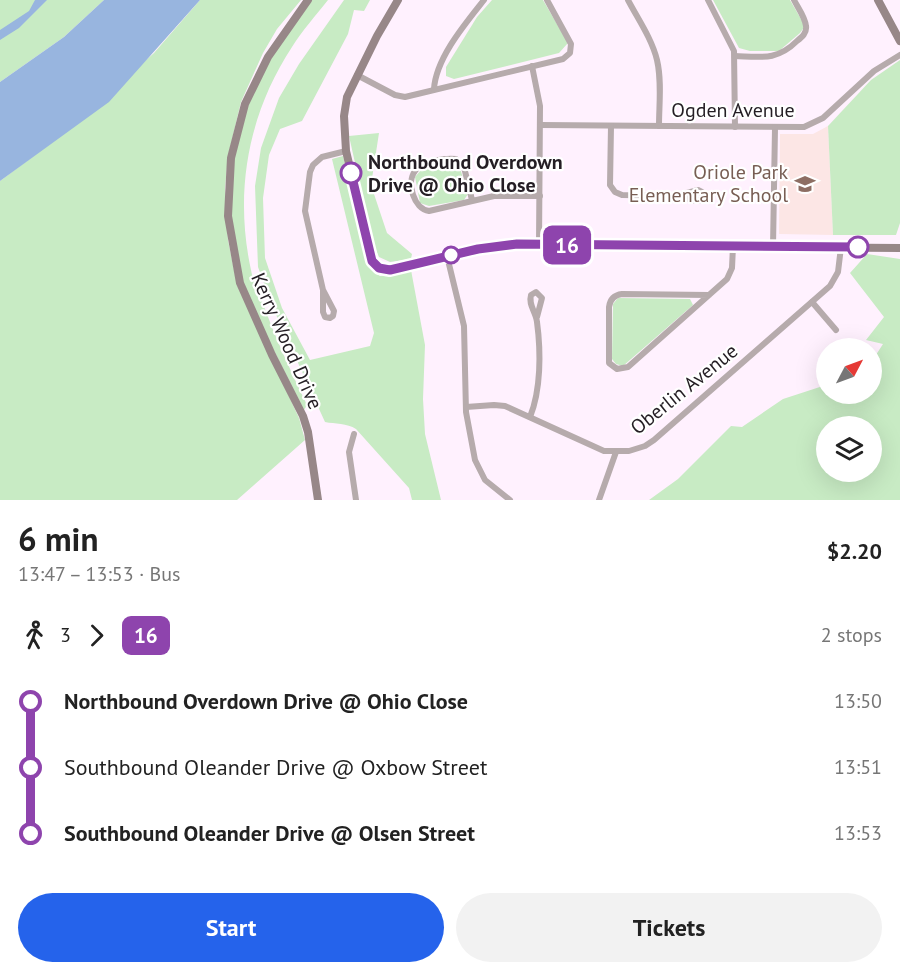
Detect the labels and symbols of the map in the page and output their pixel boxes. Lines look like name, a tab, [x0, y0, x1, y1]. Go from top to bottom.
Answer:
street label: Ogden Avenue	[671, 97, 795, 123]
place label: Northbound Overdown Drive @ Ohio Close	[368, 149, 563, 198]
place label: Oriole Park Elementary School	[629, 159, 788, 208]
marker: Northbound Overdown Drive @ Ohio Close	[340, 162, 362, 184]
school or university icon: Oriole Park Elementary School	[793, 172, 817, 196]
line badge: 16	[540, 226, 594, 264]
unlabelled marker	[847, 236, 869, 258]
unlabelled marker	[442, 246, 460, 264]
street label: Kerry Wood Drive	[245, 269, 329, 413]
street label: Oberlin Avenue	[625, 338, 743, 440]
north arrow	[816, 338, 882, 404]

